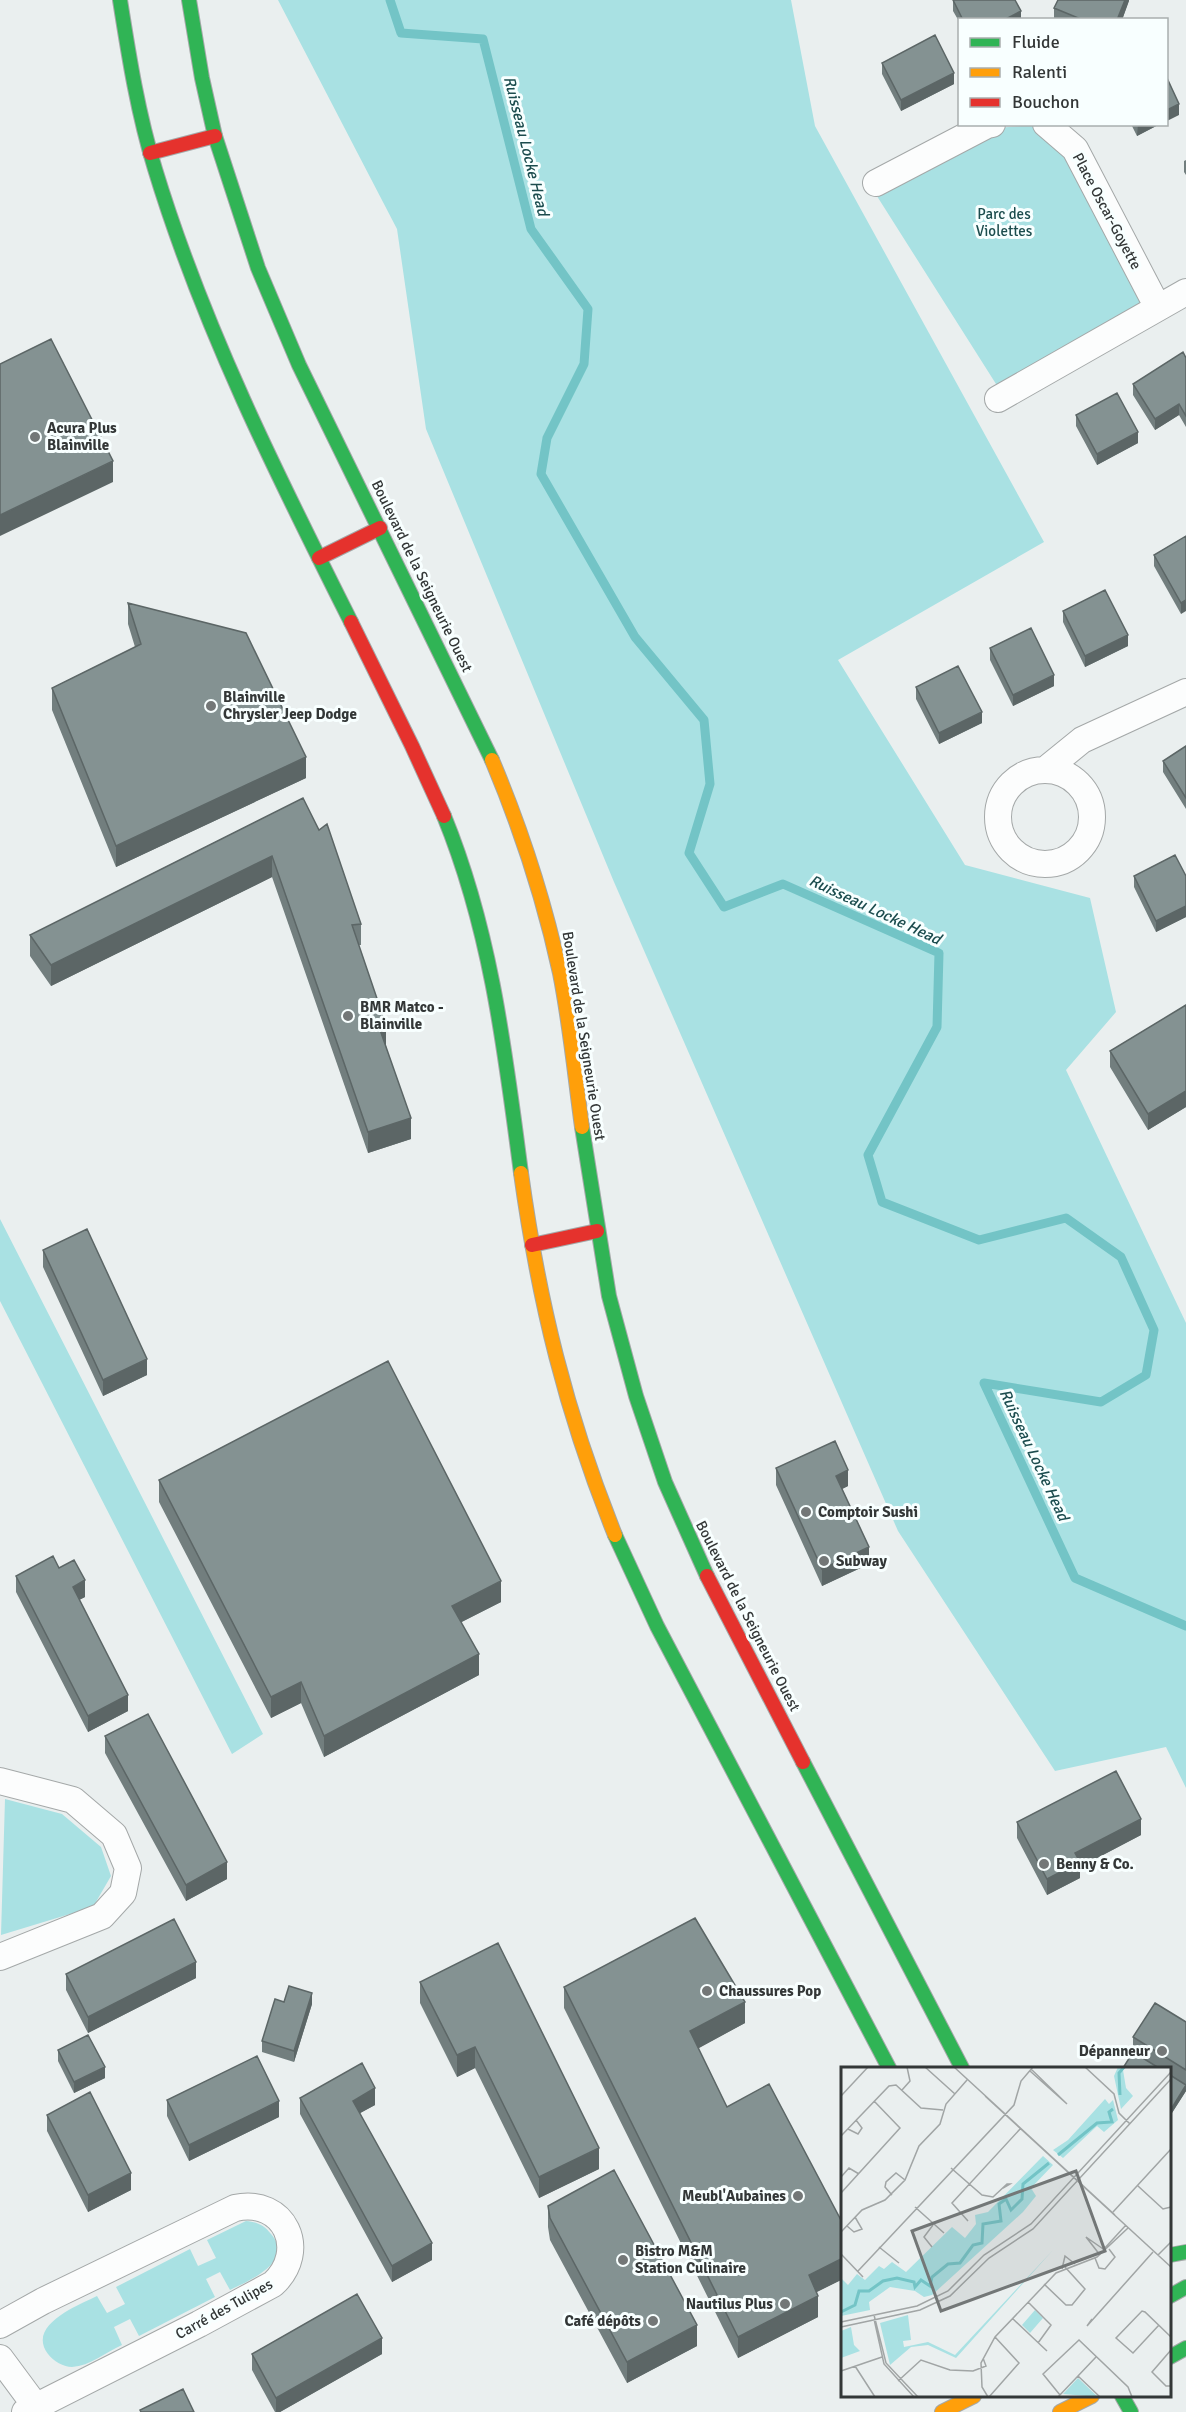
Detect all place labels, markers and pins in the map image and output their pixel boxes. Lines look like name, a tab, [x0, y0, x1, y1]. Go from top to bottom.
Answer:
place label: Acura Plus Blainville	[47, 419, 117, 454]
marker: Acura Plus Blainville	[28, 430, 42, 444]
place label: Blainville Chrysler Jeep Dodge	[223, 688, 357, 723]
marker: Blainville Chrysler Jeep Dodge	[204, 699, 218, 713]
place label: BMR Matco - Blainville	[360, 998, 444, 1033]
marker: BMR Matco - Blainville	[341, 1009, 355, 1023]
place label: Comptoir Sushi	[818, 1503, 918, 1521]
marker: Comptoir Sushi	[799, 1505, 813, 1519]
place label: Subway	[836, 1552, 887, 1570]
marker: Subway	[817, 1554, 831, 1568]
place label: Benny & Co.	[1056, 1855, 1134, 1873]
marker: Benny & Co.	[1037, 1857, 1051, 1871]
place label: Chaussures Pop	[719, 1982, 821, 2000]
marker: Chaussures Pop	[700, 1984, 714, 1998]
place label: Dépanneur	[1079, 2042, 1150, 2060]
marker: Dépanneur	[1155, 2044, 1169, 2058]
place label: Meubl'Aubaines	[682, 2187, 786, 2205]
marker: Meubl'Aubaines	[791, 2189, 805, 2203]
place label: Bistro M&M Station Culinaire	[635, 2242, 746, 2277]
marker: Bistro M&M Station Culinaire	[616, 2253, 630, 2267]
place label: Nautilus Plus	[686, 2295, 773, 2313]
marker: Nautilus Plus	[778, 2297, 792, 2311]
place label: Café dépôts	[564, 2312, 641, 2330]
marker: Café dépôts	[646, 2314, 660, 2328]

